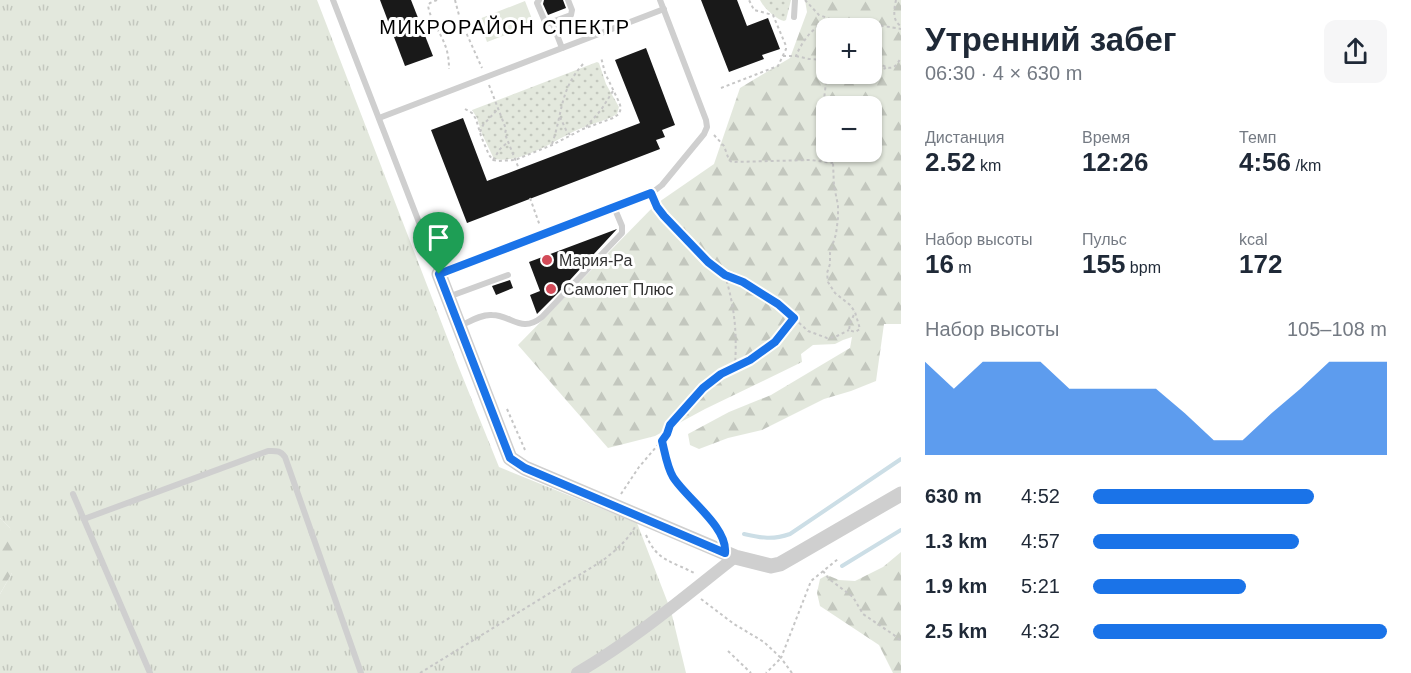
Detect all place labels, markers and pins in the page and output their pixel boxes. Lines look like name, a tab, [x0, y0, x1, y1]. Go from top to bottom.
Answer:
pin	[413, 212, 464, 274]
place label: Мария-Ра	[559, 252, 632, 269]
marker: Мария-Ра	[540, 253, 554, 267]
place label: Самолет Плюс	[563, 281, 674, 298]
marker: Самолет Плюс	[544, 282, 558, 296]

